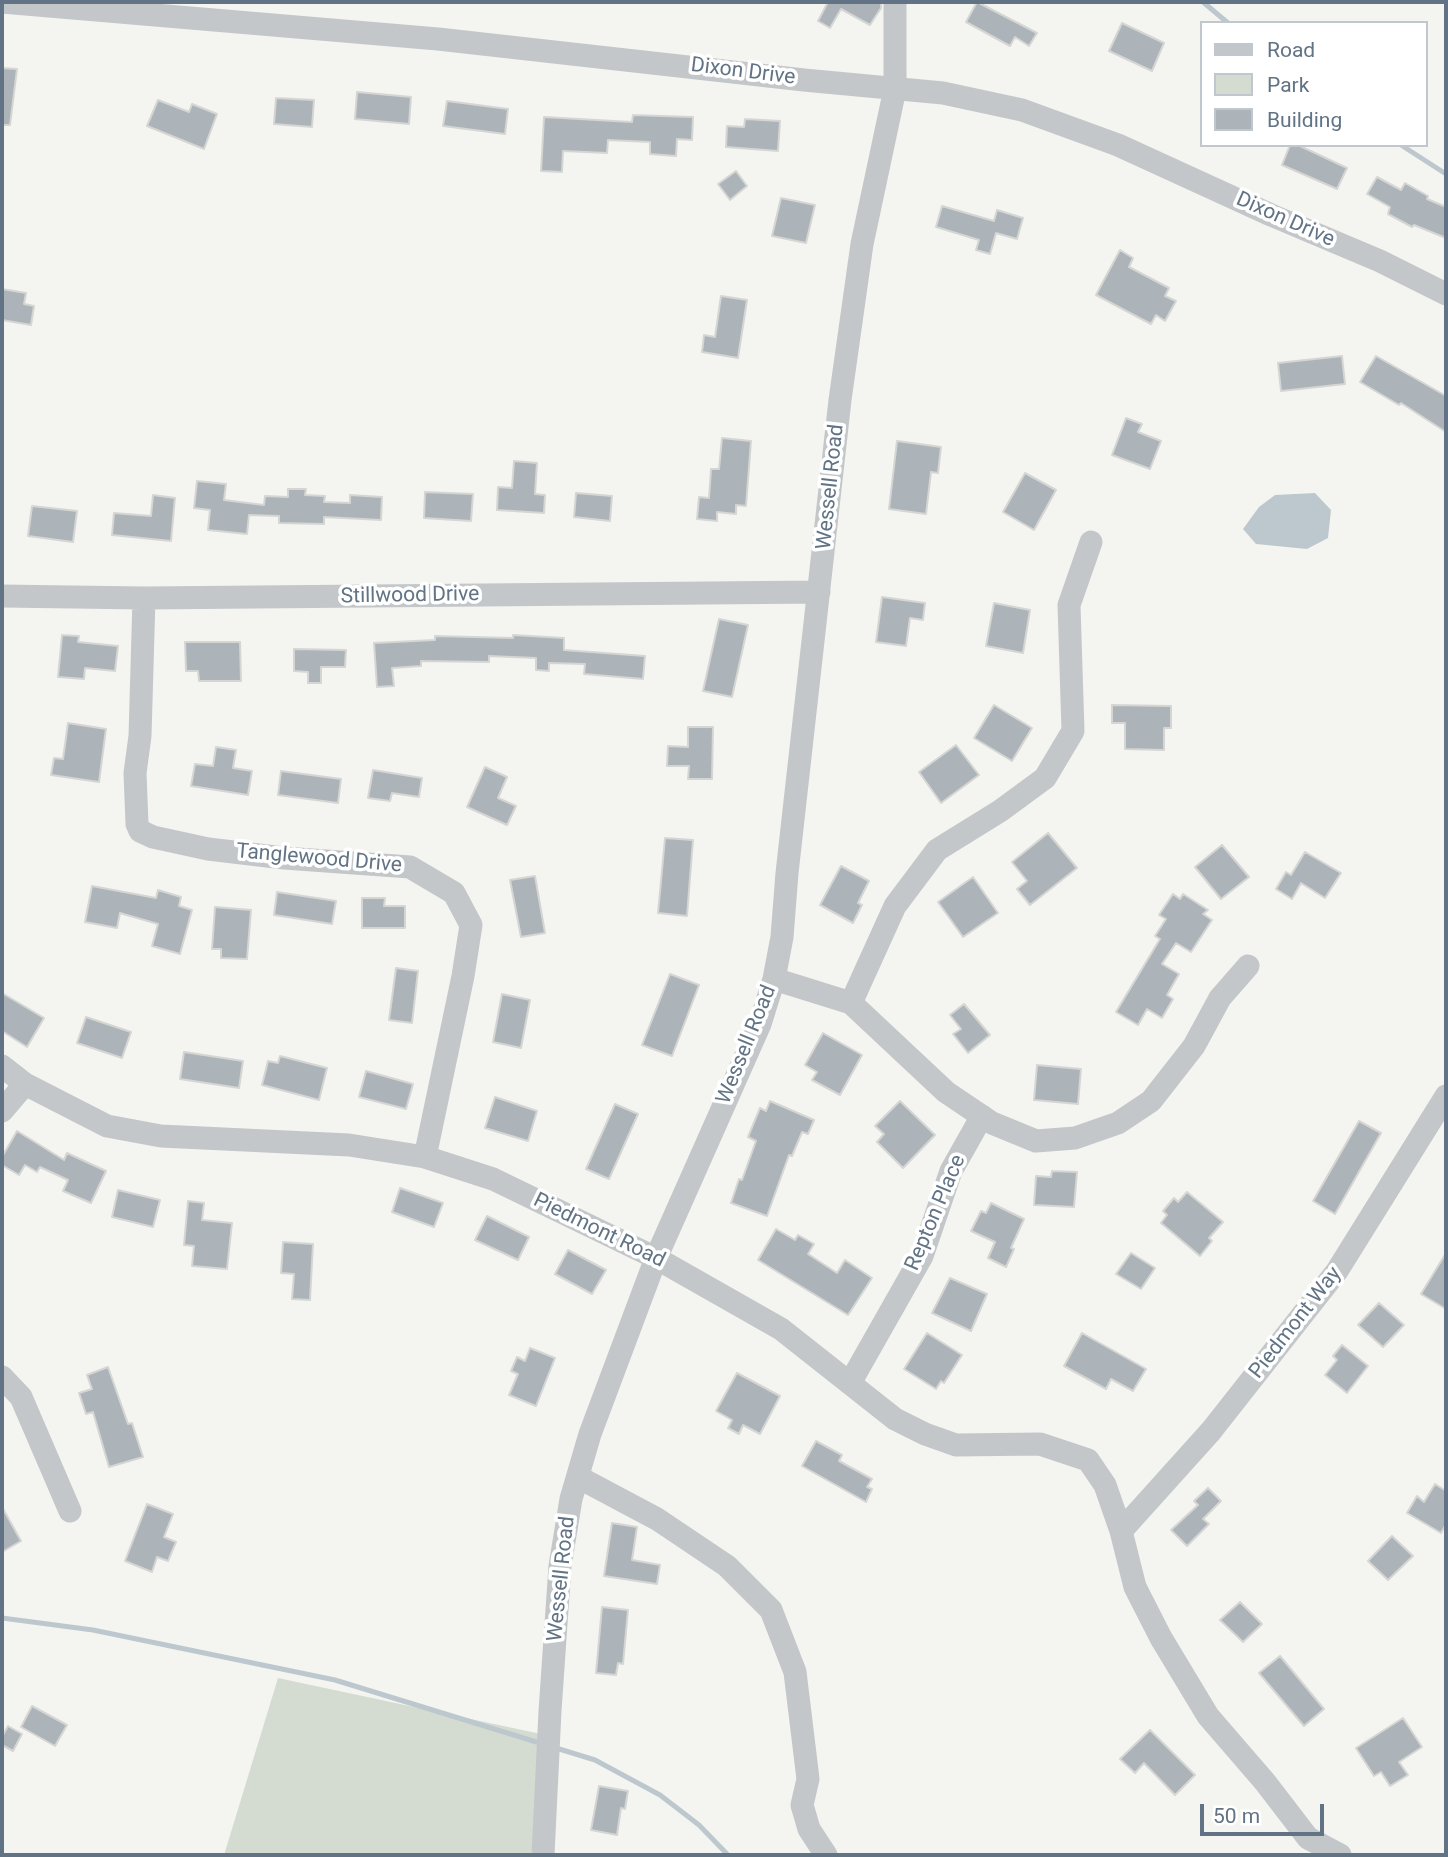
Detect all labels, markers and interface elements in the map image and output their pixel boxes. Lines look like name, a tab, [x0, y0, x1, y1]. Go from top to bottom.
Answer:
legend	[1200, 21, 1427, 147]
text: Road	[1267, 38, 1315, 62]
street label: Dixon Drive	[689, 53, 797, 91]
text: Park	[1267, 73, 1309, 97]
text: Building	[1267, 108, 1342, 132]
street label: Dixon Drive	[1232, 187, 1338, 253]
street label: Wessell Road	[812, 423, 850, 551]
street label: Stillwood Drive	[340, 582, 480, 610]
street label: Tanglewood Drive	[235, 839, 403, 879]
street label: Wessell Road	[712, 982, 782, 1108]
street label: Repton Place	[900, 1151, 972, 1275]
street label: Piedmont Road	[529, 1188, 669, 1274]
street label: Piedmont Way	[1245, 1262, 1347, 1384]
street label: Wessell Road	[543, 1515, 581, 1643]
scale bar	[1203, 1790, 1327, 1834]
text: 50 m	[1213, 1804, 1260, 1828]

